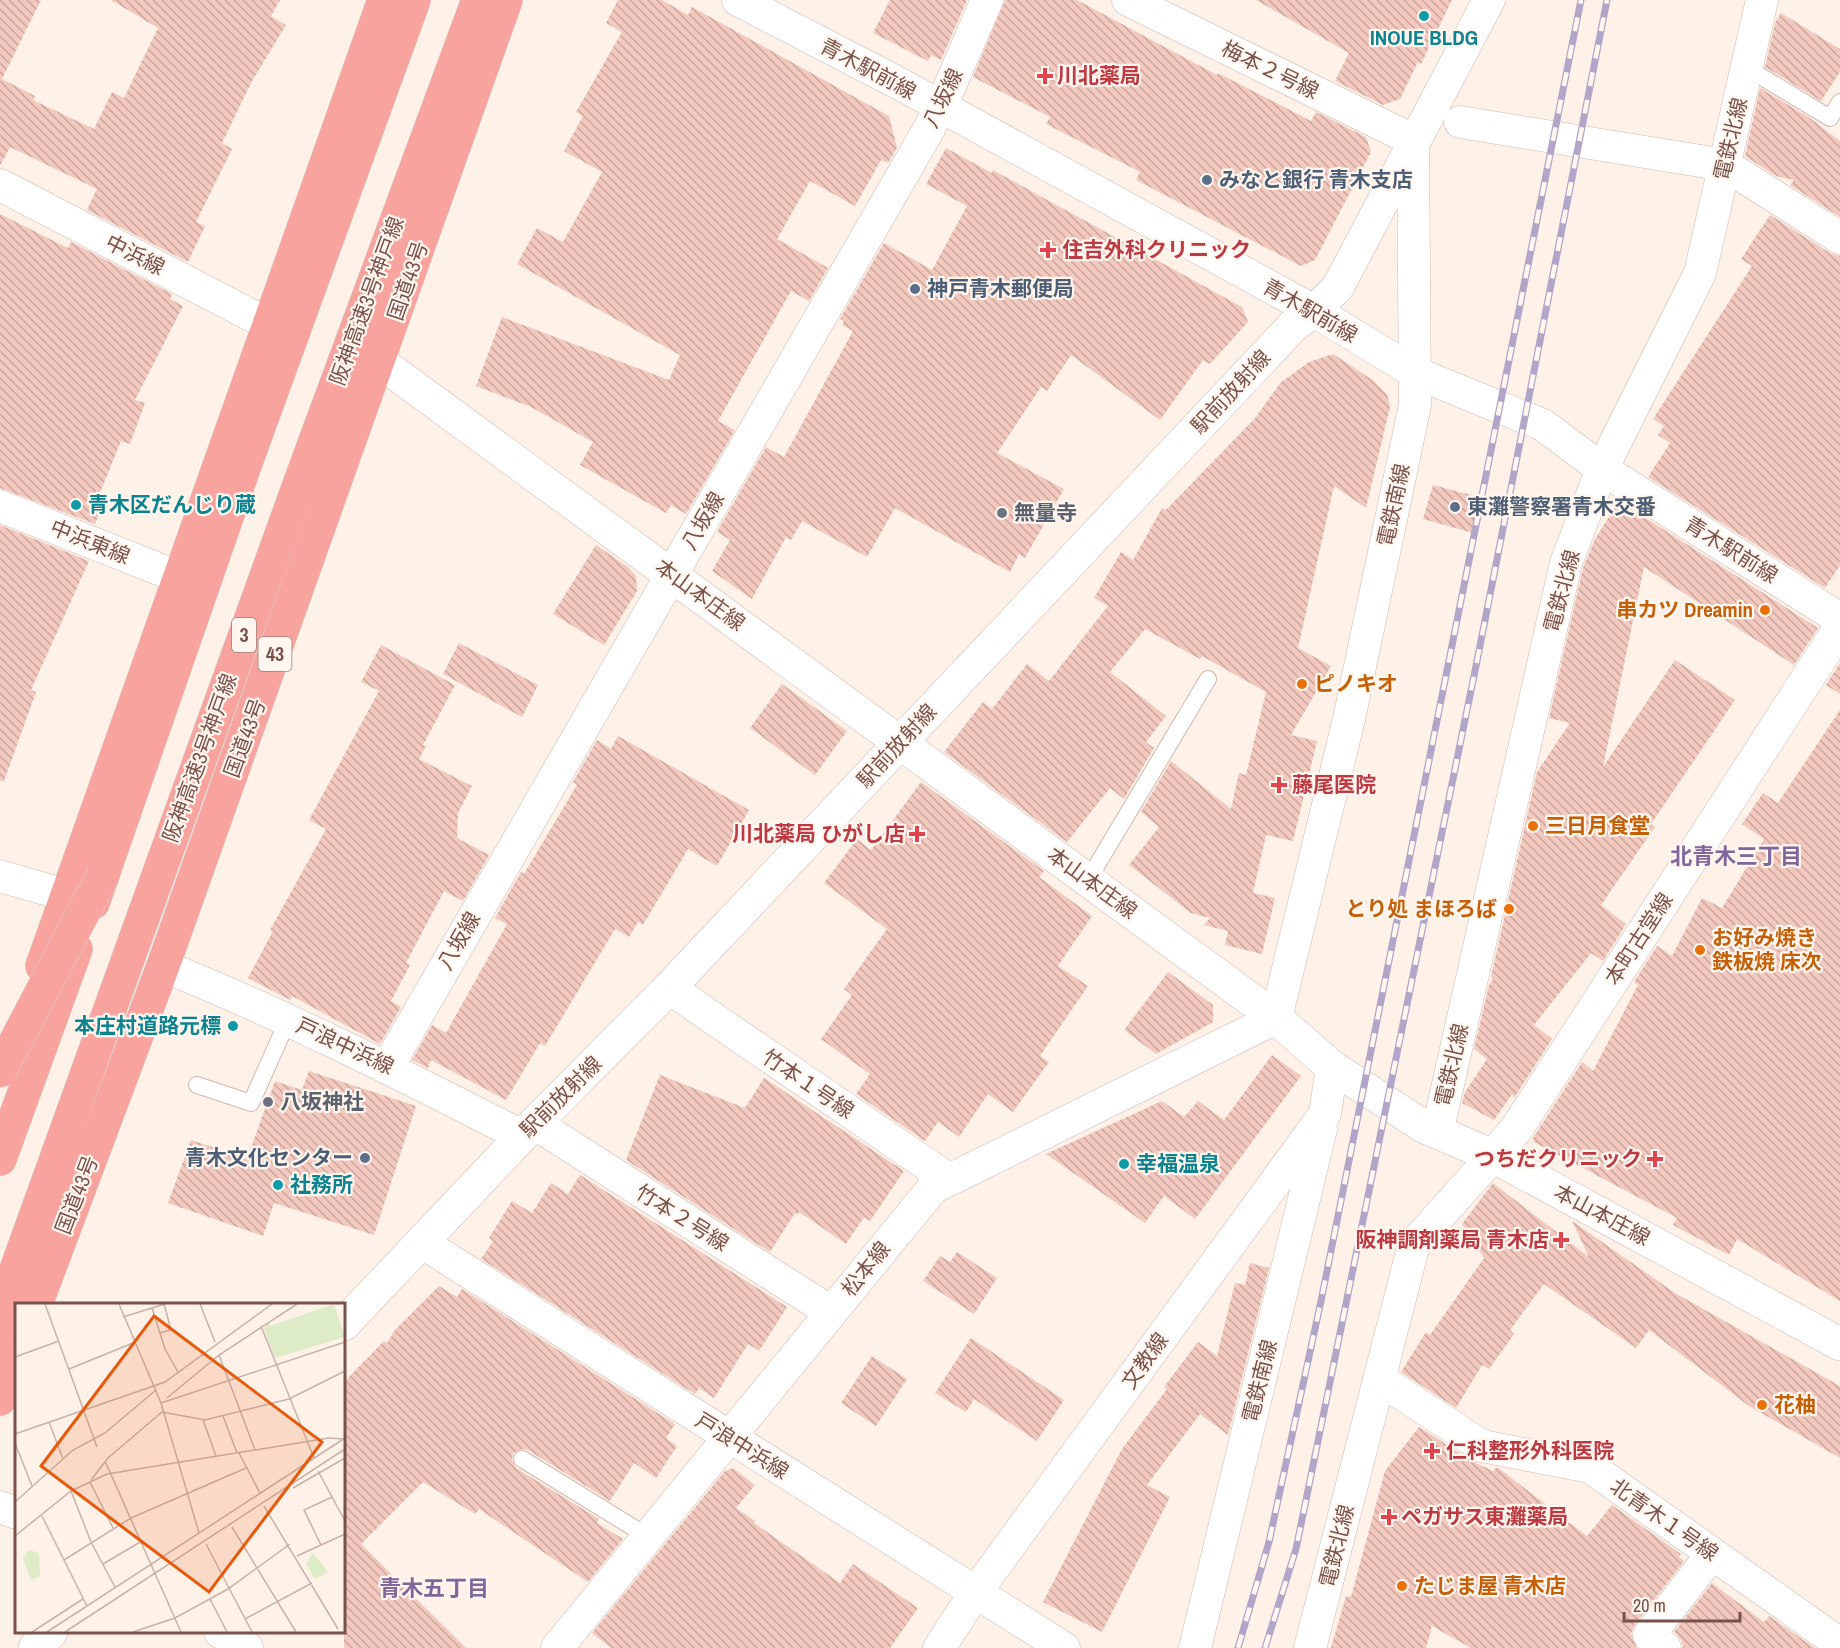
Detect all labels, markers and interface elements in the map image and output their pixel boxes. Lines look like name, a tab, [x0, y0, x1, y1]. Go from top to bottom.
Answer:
marker: INOUE BLDG	[1417, 9, 1431, 23]
place label: INOUE BLDG	[1370, 23, 1478, 52]
street label: 青木駅前線	[815, 31, 921, 106]
street label: 梅本２号線	[1217, 34, 1324, 106]
place label: 川北薬局	[1057, 61, 1141, 90]
street label: 八坂線	[916, 63, 969, 132]
marker: 川北薬局	[1038, 69, 1052, 83]
street label: 電鉄北線	[1707, 95, 1754, 183]
place label: みなと銀行 青木支店	[1219, 165, 1413, 194]
marker: みなと銀行 青木支店	[1200, 173, 1214, 187]
street label: 阪神高速3号神戸線	[323, 212, 411, 389]
street label: 中浜線	[101, 227, 170, 282]
place label: 住吉外科クリニック	[1062, 235, 1251, 264]
street label: 国道43号	[380, 237, 435, 324]
marker: 住吉外科クリニック	[1039, 241, 1057, 259]
street label: 青木駅前線	[1258, 272, 1363, 349]
place label: 神戸青木郵便局	[927, 274, 1074, 303]
marker: 神戸青木郵便局	[908, 282, 922, 296]
street label: 駅前放射線	[1184, 343, 1277, 440]
street label: 電鉄南線	[1371, 461, 1416, 549]
street label: 八坂線	[674, 486, 731, 555]
place label: 青木区だんじり蔵	[88, 490, 256, 519]
place label: 東灘警察署青木交番	[1467, 492, 1656, 521]
marker: 青木区だんじり蔵	[69, 498, 83, 512]
place label: 無量寺	[1014, 498, 1077, 527]
marker: 東灘警察署青木交番	[1448, 500, 1462, 514]
marker: 無量寺	[995, 506, 1009, 520]
street label: 青木駅前線	[1679, 509, 1783, 590]
street label: 中浜東線	[46, 512, 135, 571]
street label: 電鉄北線	[1537, 547, 1586, 635]
street label: 本山本庄線	[649, 552, 751, 637]
place label: 串カツ Dreamin	[1616, 595, 1753, 624]
marker: 串カツ Dreamin	[1758, 603, 1772, 617]
road number: 3	[232, 618, 256, 652]
road number: 43	[258, 637, 292, 671]
street label: 阪神高速3号神戸線	[156, 669, 244, 846]
place label: ピノキオ	[1314, 669, 1398, 698]
marker: ピノキオ	[1295, 677, 1309, 691]
street label: 国道43号	[217, 694, 272, 781]
street label: 駅前放射線	[850, 697, 943, 794]
place label: 藤尾医院	[1292, 770, 1376, 799]
marker: 藤尾医院	[1270, 776, 1288, 794]
place label: 三日月食堂	[1545, 811, 1650, 840]
place label: 川北薬局 ひがし店	[732, 819, 905, 848]
marker: 三日月食堂	[1526, 819, 1540, 833]
marker: 川北薬局 ひがし店	[910, 827, 924, 841]
street label: 本山本庄線	[1041, 840, 1143, 925]
district label: 北青木三丁目	[1670, 841, 1802, 871]
street label: 本町古堂線	[1598, 887, 1679, 991]
place label: とり処 まほろば	[1345, 894, 1497, 923]
marker: とり処 まほろば	[1502, 902, 1516, 916]
street label: 八坂線	[430, 906, 487, 975]
place label: お好み焼き 鉄板焼 床次	[1712, 923, 1822, 976]
marker: お好み焼き 鉄板焼 床次	[1693, 943, 1707, 957]
street label: 戸浪中浜線	[292, 1010, 399, 1081]
place label: 本庄村道路元標	[74, 1011, 221, 1040]
marker: 本庄村道路元標	[226, 1019, 240, 1033]
street label: 電鉄北線	[1428, 1021, 1475, 1109]
street label: 竹本１号線	[757, 1042, 860, 1125]
street label: 駅前放射線	[513, 1049, 608, 1144]
place label: 八坂神社	[280, 1087, 364, 1116]
marker: 八坂神社	[261, 1095, 275, 1109]
place label: 青木文化センター	[185, 1143, 353, 1172]
place label: つちだクリニック	[1474, 1144, 1642, 1173]
place label: 幸福温泉	[1136, 1149, 1220, 1178]
marker: つちだクリニック	[1646, 1150, 1664, 1168]
street label: 国道43号	[48, 1151, 105, 1238]
marker: 青木文化センター	[358, 1151, 372, 1165]
marker: 幸福温泉	[1117, 1157, 1131, 1171]
place label: 社務所	[290, 1170, 353, 1199]
street label: 竹本２号線	[630, 1177, 734, 1258]
street label: 本山本庄線	[1549, 1177, 1655, 1252]
marker: 社務所	[271, 1178, 285, 1192]
place label: 阪神調剤薬局 青木店	[1355, 1225, 1549, 1254]
marker: 阪神調剤薬局 青木店	[1554, 1233, 1568, 1247]
street label: 松本線	[835, 1235, 897, 1302]
inset map	[15, 1303, 345, 1633]
street label: 文教線	[1114, 1327, 1175, 1395]
street label: 電鉄南線	[1235, 1337, 1284, 1425]
place label: 花柚	[1774, 1390, 1816, 1419]
marker: 花柚	[1755, 1398, 1769, 1412]
street label: 戸浪中浜線	[690, 1405, 794, 1486]
place label: 仁科整形外科医院	[1446, 1436, 1614, 1465]
marker: 仁科整形外科医院	[1423, 1442, 1441, 1460]
street label: 北青木１号線	[1604, 1472, 1724, 1568]
street label: 電鉄北線	[1312, 1502, 1361, 1590]
place label: ペガサス東灘薬局	[1401, 1502, 1569, 1531]
marker: ペガサス東灘薬局	[1382, 1510, 1396, 1524]
place label: たじま屋 青木店	[1414, 1571, 1566, 1600]
district label: 青木五丁目	[379, 1573, 489, 1603]
marker: たじま屋 青木店	[1395, 1579, 1409, 1593]
scale bar	[1624, 1585, 1740, 1623]
text: 20 m	[1633, 1593, 1666, 1618]

